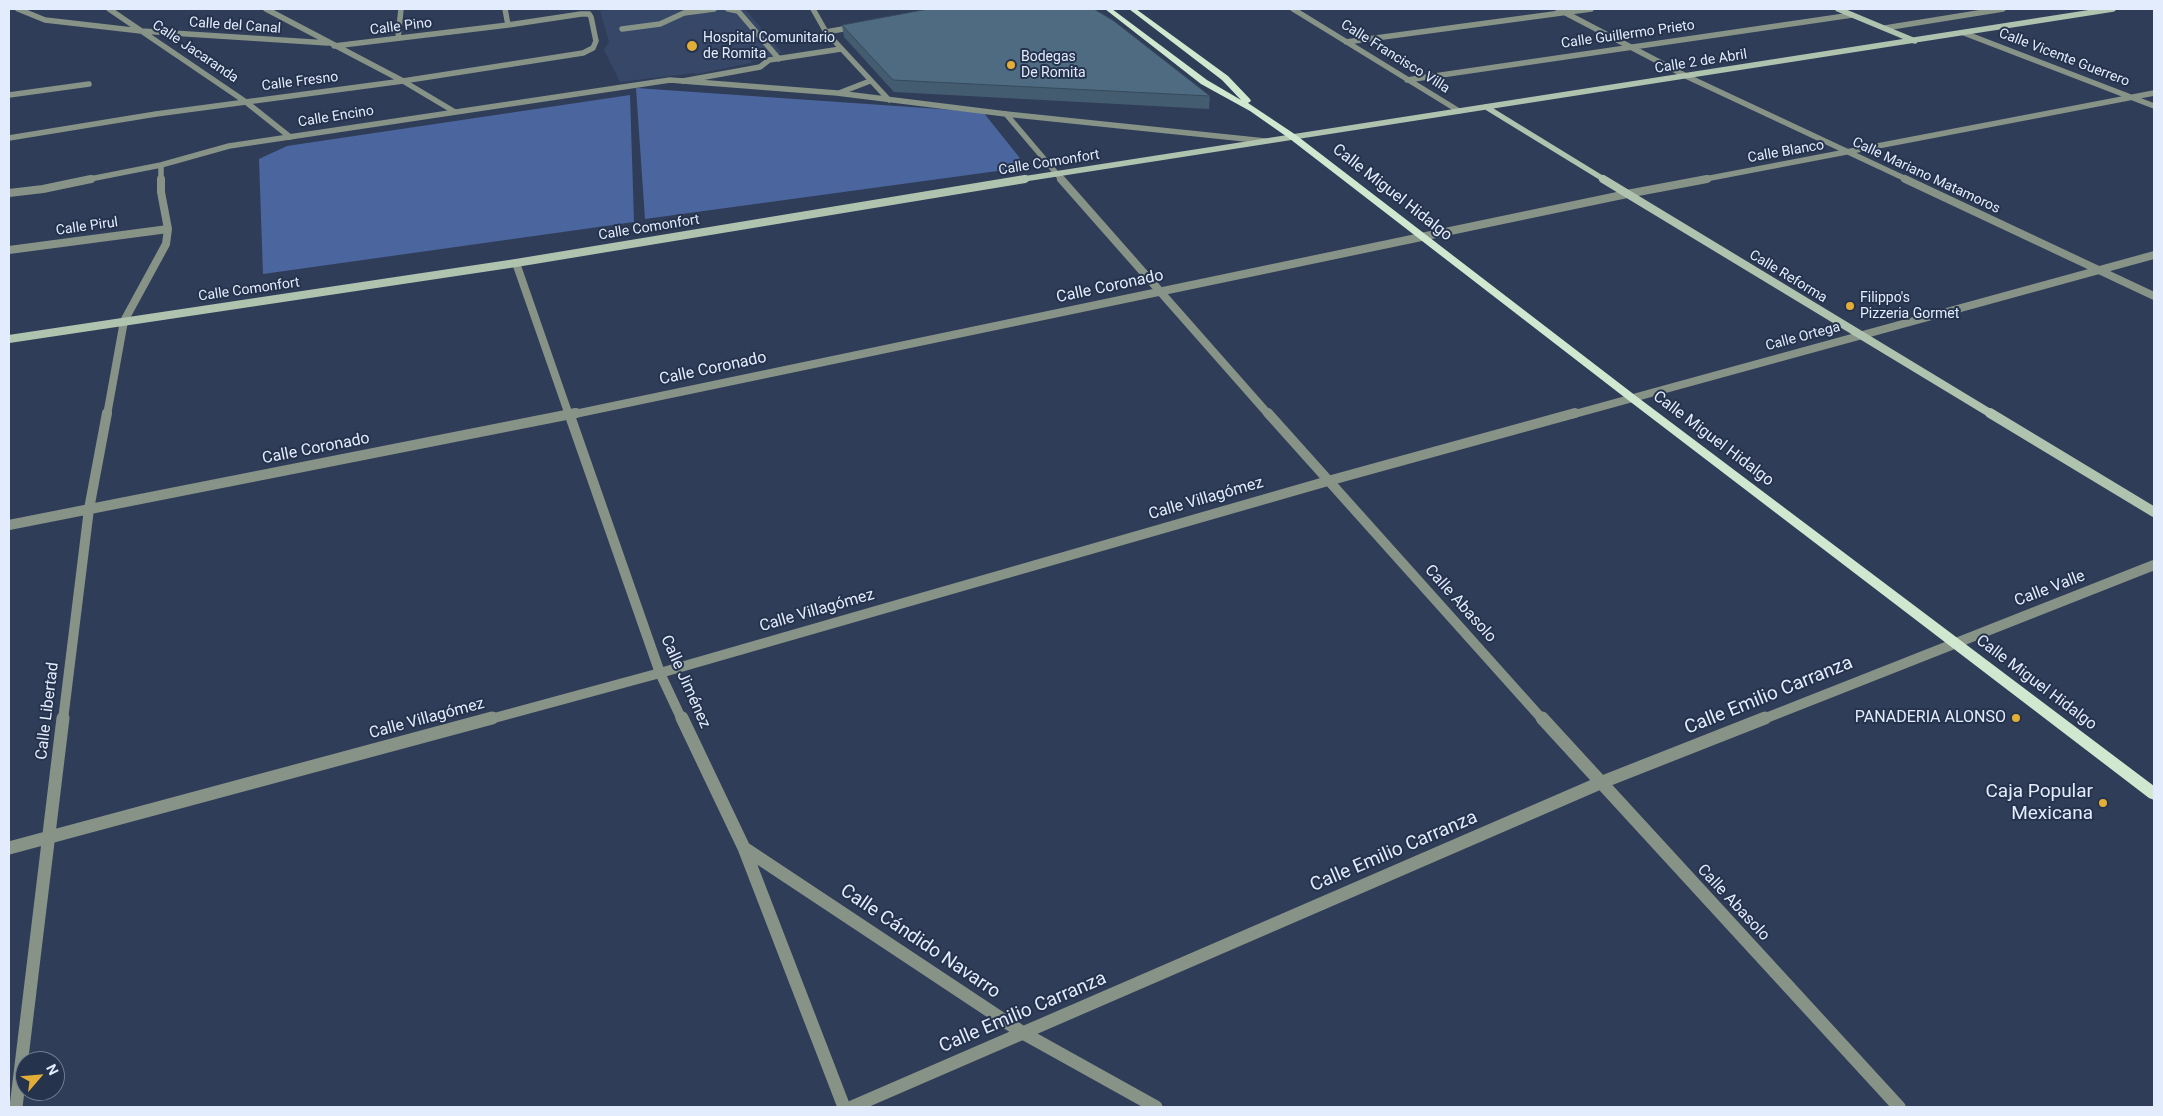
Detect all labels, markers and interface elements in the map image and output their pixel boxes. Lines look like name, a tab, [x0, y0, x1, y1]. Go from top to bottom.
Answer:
street label: Calle del Canal	[188, 14, 282, 38]
street label: Calle Pino	[369, 15, 433, 39]
street label: Calle Jacaranda	[149, 17, 241, 87]
street label: Calle Francisco Villa	[1337, 17, 1453, 97]
street label: Calle Guillermo Prieto	[1560, 17, 1696, 53]
street label: Calle Vicente Guerrero	[1996, 25, 2132, 91]
place label: Hospital Comunitario de Romita	[703, 30, 835, 62]
marker: Hospital Comunitario de Romita	[685, 39, 699, 53]
street label: Calle 2 de Abril	[1654, 46, 1748, 78]
place label: Bodegas De Romita	[1021, 49, 1086, 82]
marker: Bodegas De Romita	[1005, 59, 1017, 71]
street label: Calle Fresno	[261, 69, 339, 95]
street label: Calle Encino	[297, 103, 375, 131]
street label: Calle Mariano Matamoros	[1849, 134, 2003, 218]
street label: Calle Blanco	[1747, 137, 1825, 167]
street label: Calle Miguel Hidalgo	[1328, 140, 1456, 246]
street label: Calle Comonfort	[997, 147, 1101, 179]
street label: Calle Comonfort	[597, 212, 701, 244]
street label: Calle Pirul	[55, 214, 119, 240]
street label: Calle Reforma	[1746, 247, 1830, 307]
street label: Calle Coronado	[1055, 266, 1165, 308]
street label: Calle Comonfort	[197, 275, 301, 305]
place label: Filippo's Pizzeria Gormet	[1860, 290, 1959, 322]
marker: Filippo's Pizzeria Gormet	[1844, 300, 1856, 312]
street label: Calle Ortega	[1764, 319, 1842, 355]
street label: Calle Coronado	[658, 348, 768, 390]
street label: Calle Miguel Hidalgo	[1649, 387, 1777, 491]
street label: Calle Coronado	[261, 429, 371, 469]
street label: Calle Villagómez	[1146, 473, 1266, 525]
street label: Calle Abasolo	[1420, 561, 1500, 647]
street label: Calle Valle	[2012, 567, 2088, 611]
street label: Calle Villagómez	[757, 585, 877, 637]
street label: Calle Miguel Hidalgo	[1972, 631, 2100, 735]
street label: Calle Jiménez	[656, 632, 714, 732]
street label: Calle Emilio Carranza	[1682, 652, 1856, 740]
street label: Calle Libertad	[32, 661, 64, 761]
street label: Calle Villagómez	[367, 694, 487, 744]
place label: PANADERIA ALONSO	[1855, 708, 2006, 728]
marker: PANADERIA ALONSO	[2010, 712, 2022, 724]
place label: Caja Popular Mexicana	[1985, 781, 2093, 825]
marker: Caja Popular Mexicana	[2097, 797, 2109, 809]
street label: Calle Emilio Carranza	[1307, 806, 1481, 898]
street label: Calle Abasolo	[1693, 861, 1773, 945]
street label: Calle Cándido Navarro	[836, 880, 1004, 1004]
street label: Calle Emilio Carranza	[936, 967, 1110, 1059]
north arrow	[15, 1051, 65, 1101]
text: N	[43, 1062, 62, 1078]

